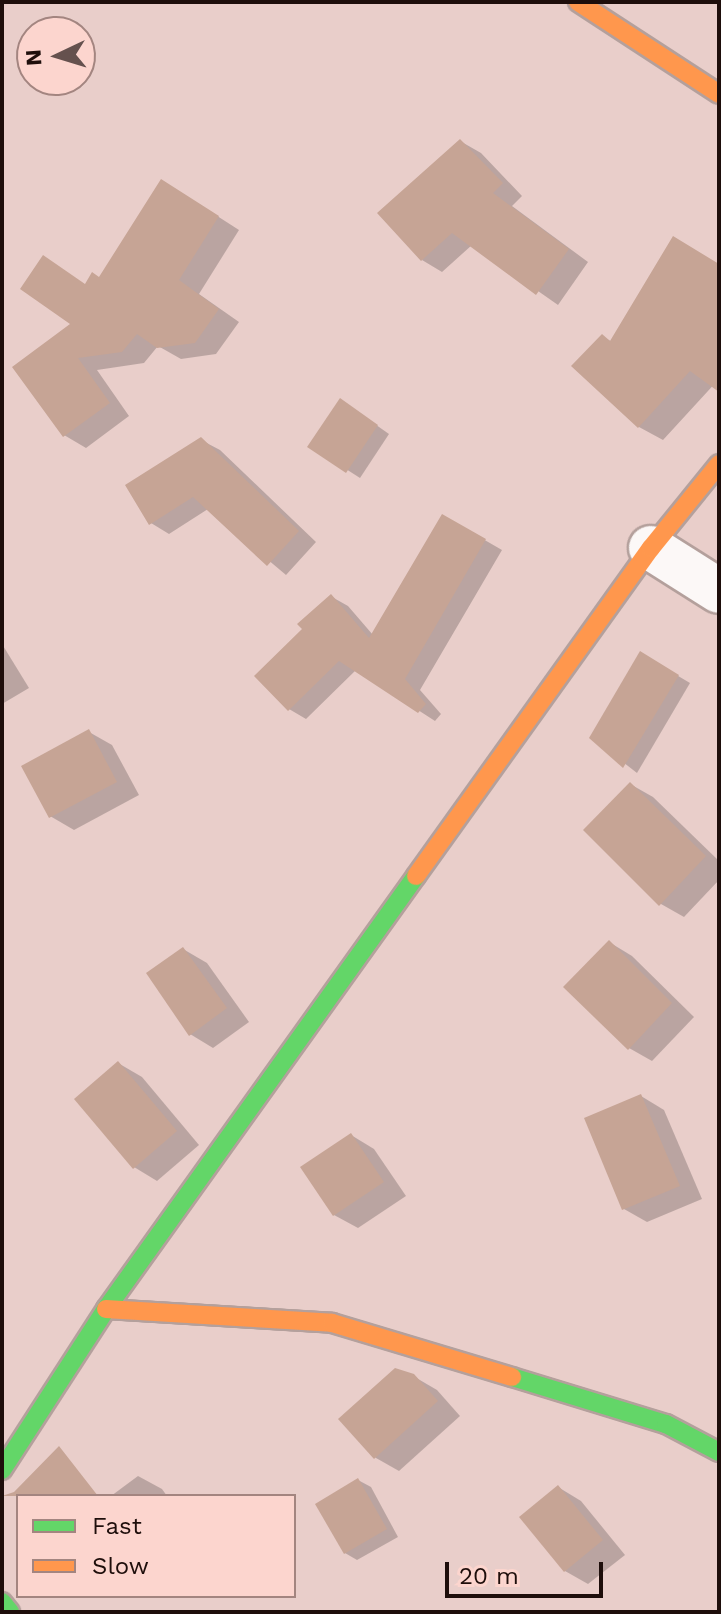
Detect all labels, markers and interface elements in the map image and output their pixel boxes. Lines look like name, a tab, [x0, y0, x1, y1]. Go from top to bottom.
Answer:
north arrow	[16, 16, 96, 96]
text: N	[21, 49, 47, 67]
legend	[16, 1494, 296, 1598]
text: Fast	[92, 1512, 142, 1540]
scale bar	[449, 1546, 607, 1596]
text: Slow	[92, 1552, 149, 1580]
text: 20 m	[459, 1562, 519, 1590]

